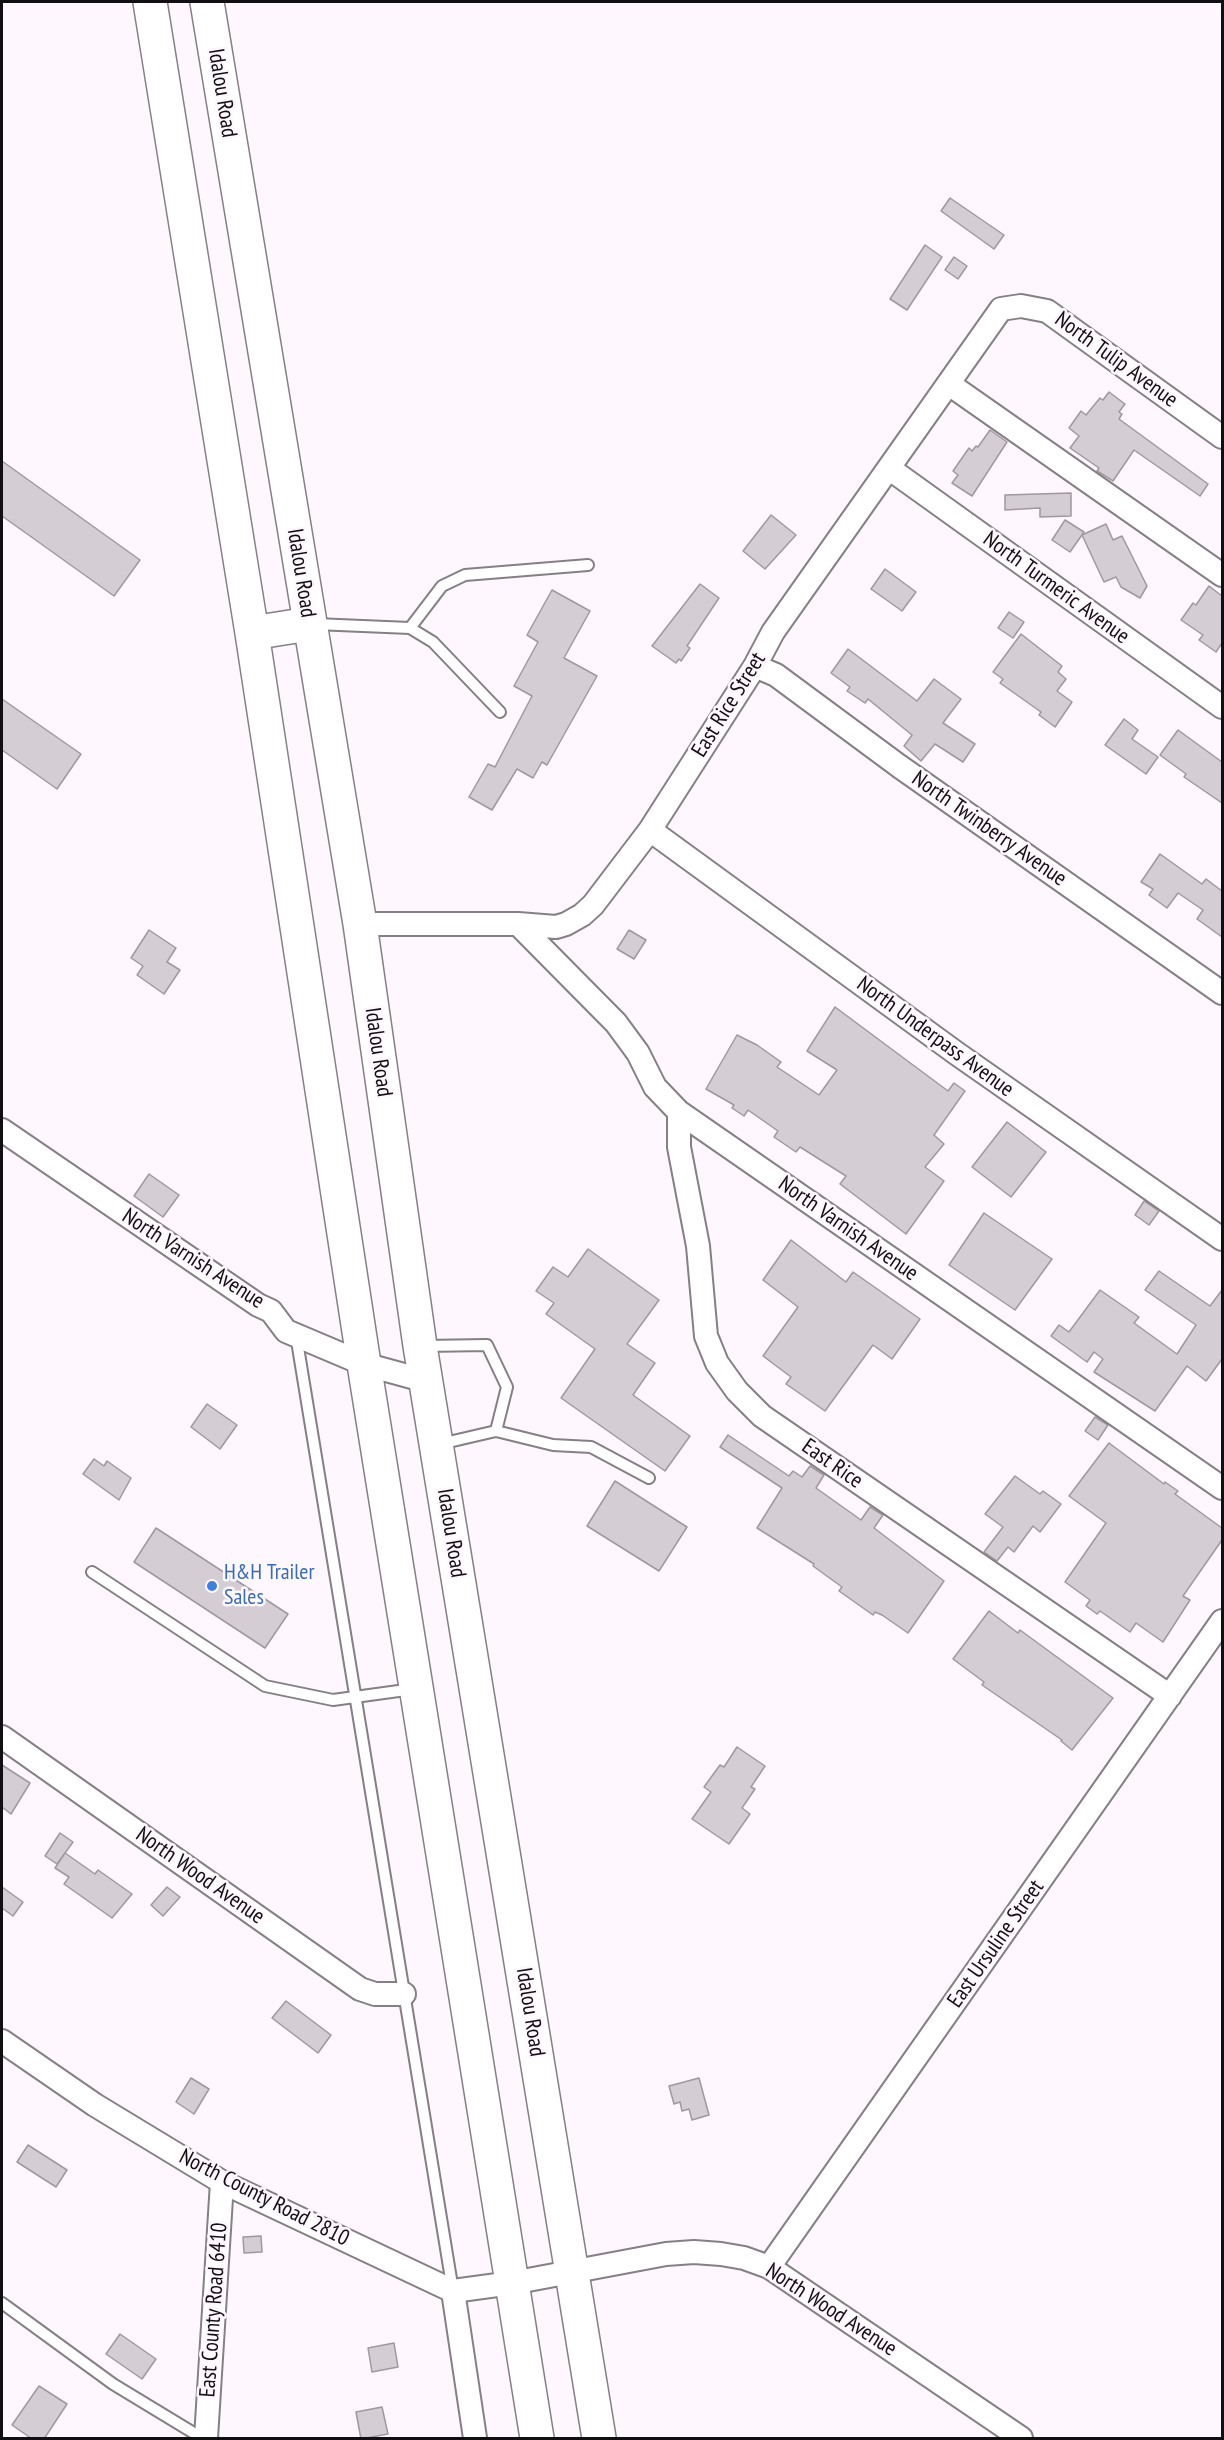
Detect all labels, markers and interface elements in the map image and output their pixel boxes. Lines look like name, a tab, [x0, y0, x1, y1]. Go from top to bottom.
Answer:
street label: Idalou Road	[202, 47, 242, 139]
street label: North Tulip Avenue	[1049, 307, 1183, 413]
street label: North Turmeric Avenue	[978, 526, 1134, 650]
street label: Idalou Road	[281, 527, 321, 619]
street label: East Rice Street	[686, 648, 772, 762]
street label: North Twinberry Avenue	[907, 766, 1071, 892]
street label: North Underpass Avenue	[851, 971, 1019, 1103]
street label: Idalou Road	[359, 1006, 397, 1098]
street label: North Varnish Avenue	[773, 1171, 923, 1287]
street label: North Varnish Avenue	[117, 1203, 269, 1315]
street label: East Rice	[796, 1434, 868, 1494]
street label: Idalou Road	[431, 1487, 471, 1579]
place label: H&H Trailer Sales	[224, 1560, 314, 1612]
marker: H&H Trailer Sales	[205, 1579, 219, 1593]
street label: North Wood Avenue	[131, 1822, 269, 1930]
street label: East Ursuline Street	[942, 1875, 1050, 2013]
street label: Idalou Road	[510, 1966, 550, 2058]
street label: North County Road 2810	[175, 2144, 353, 2252]
street label: East County Road 6410	[195, 2222, 233, 2398]
street label: North Wood Avenue	[760, 2258, 902, 2362]

